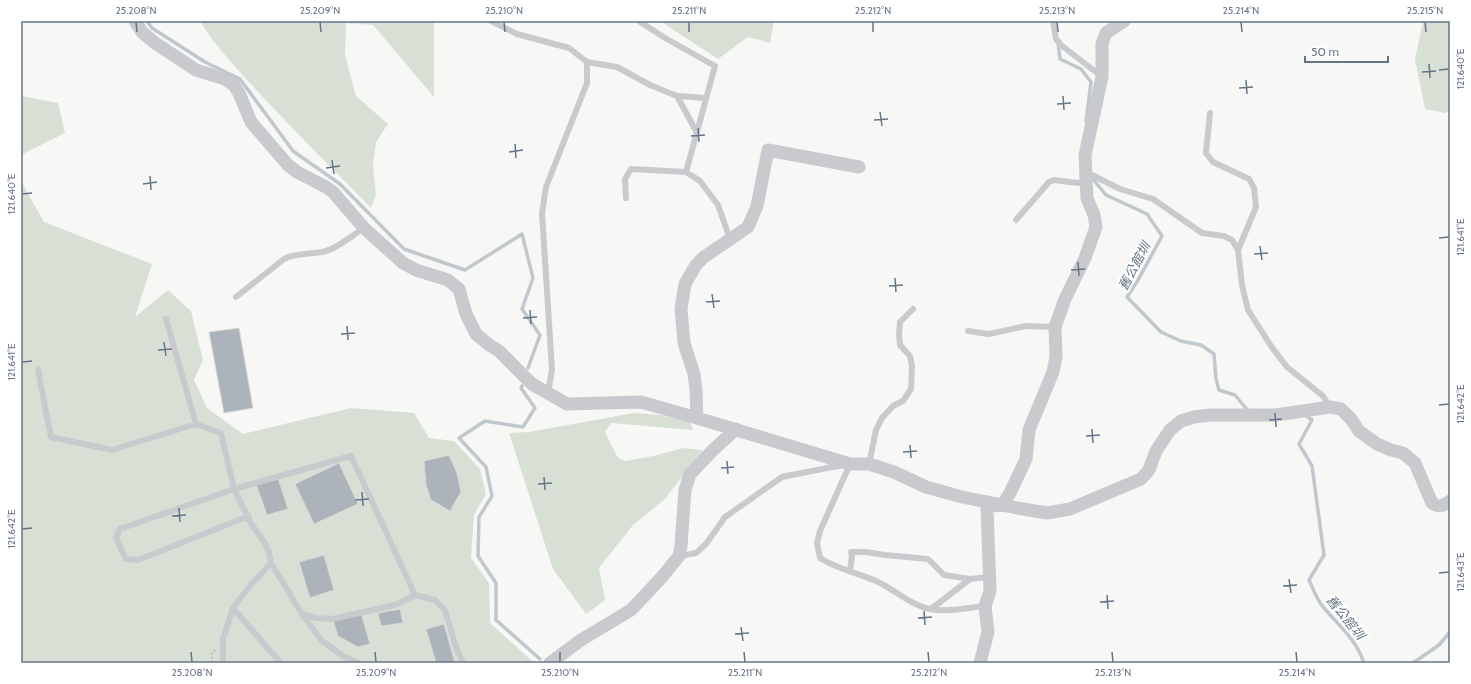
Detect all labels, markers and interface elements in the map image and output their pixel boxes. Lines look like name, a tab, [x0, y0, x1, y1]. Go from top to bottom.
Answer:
text: 25.208°N	[116, 4, 156, 17]
text: 25.209°N	[300, 4, 340, 17]
text: 25.210°N	[485, 4, 523, 17]
text: 25.211°N	[672, 4, 706, 17]
text: 25.212°N	[855, 4, 891, 17]
text: 25.213°N	[1039, 4, 1075, 17]
text: 25.214°N	[1223, 4, 1259, 17]
text: 25.215°N	[1407, 4, 1443, 17]
scale bar	[1305, 38, 1388, 64]
text: 50 m	[1311, 44, 1339, 59]
text: 121.640°E	[1454, 48, 1467, 89]
text: 121.640°E	[5, 173, 18, 214]
text: 121.641°E	[1454, 218, 1467, 256]
water label: 舊公館圳	[1115, 238, 1154, 293]
text: 121.641°E	[5, 343, 18, 381]
text: 121.642°E	[1454, 384, 1467, 424]
text: 121.642°E	[5, 509, 18, 549]
text: 121.643°E	[1454, 552, 1467, 592]
water label: 舊公館圳	[1323, 592, 1370, 644]
text: 25.208°N	[172, 666, 212, 679]
text: 25.209°N	[356, 666, 396, 679]
text: 25.210°N	[541, 666, 579, 679]
text: 25.211°N	[728, 666, 762, 679]
text: 25.212°N	[911, 666, 947, 679]
text: 25.213°N	[1095, 666, 1131, 679]
text: 25.214°N	[1279, 666, 1315, 679]

